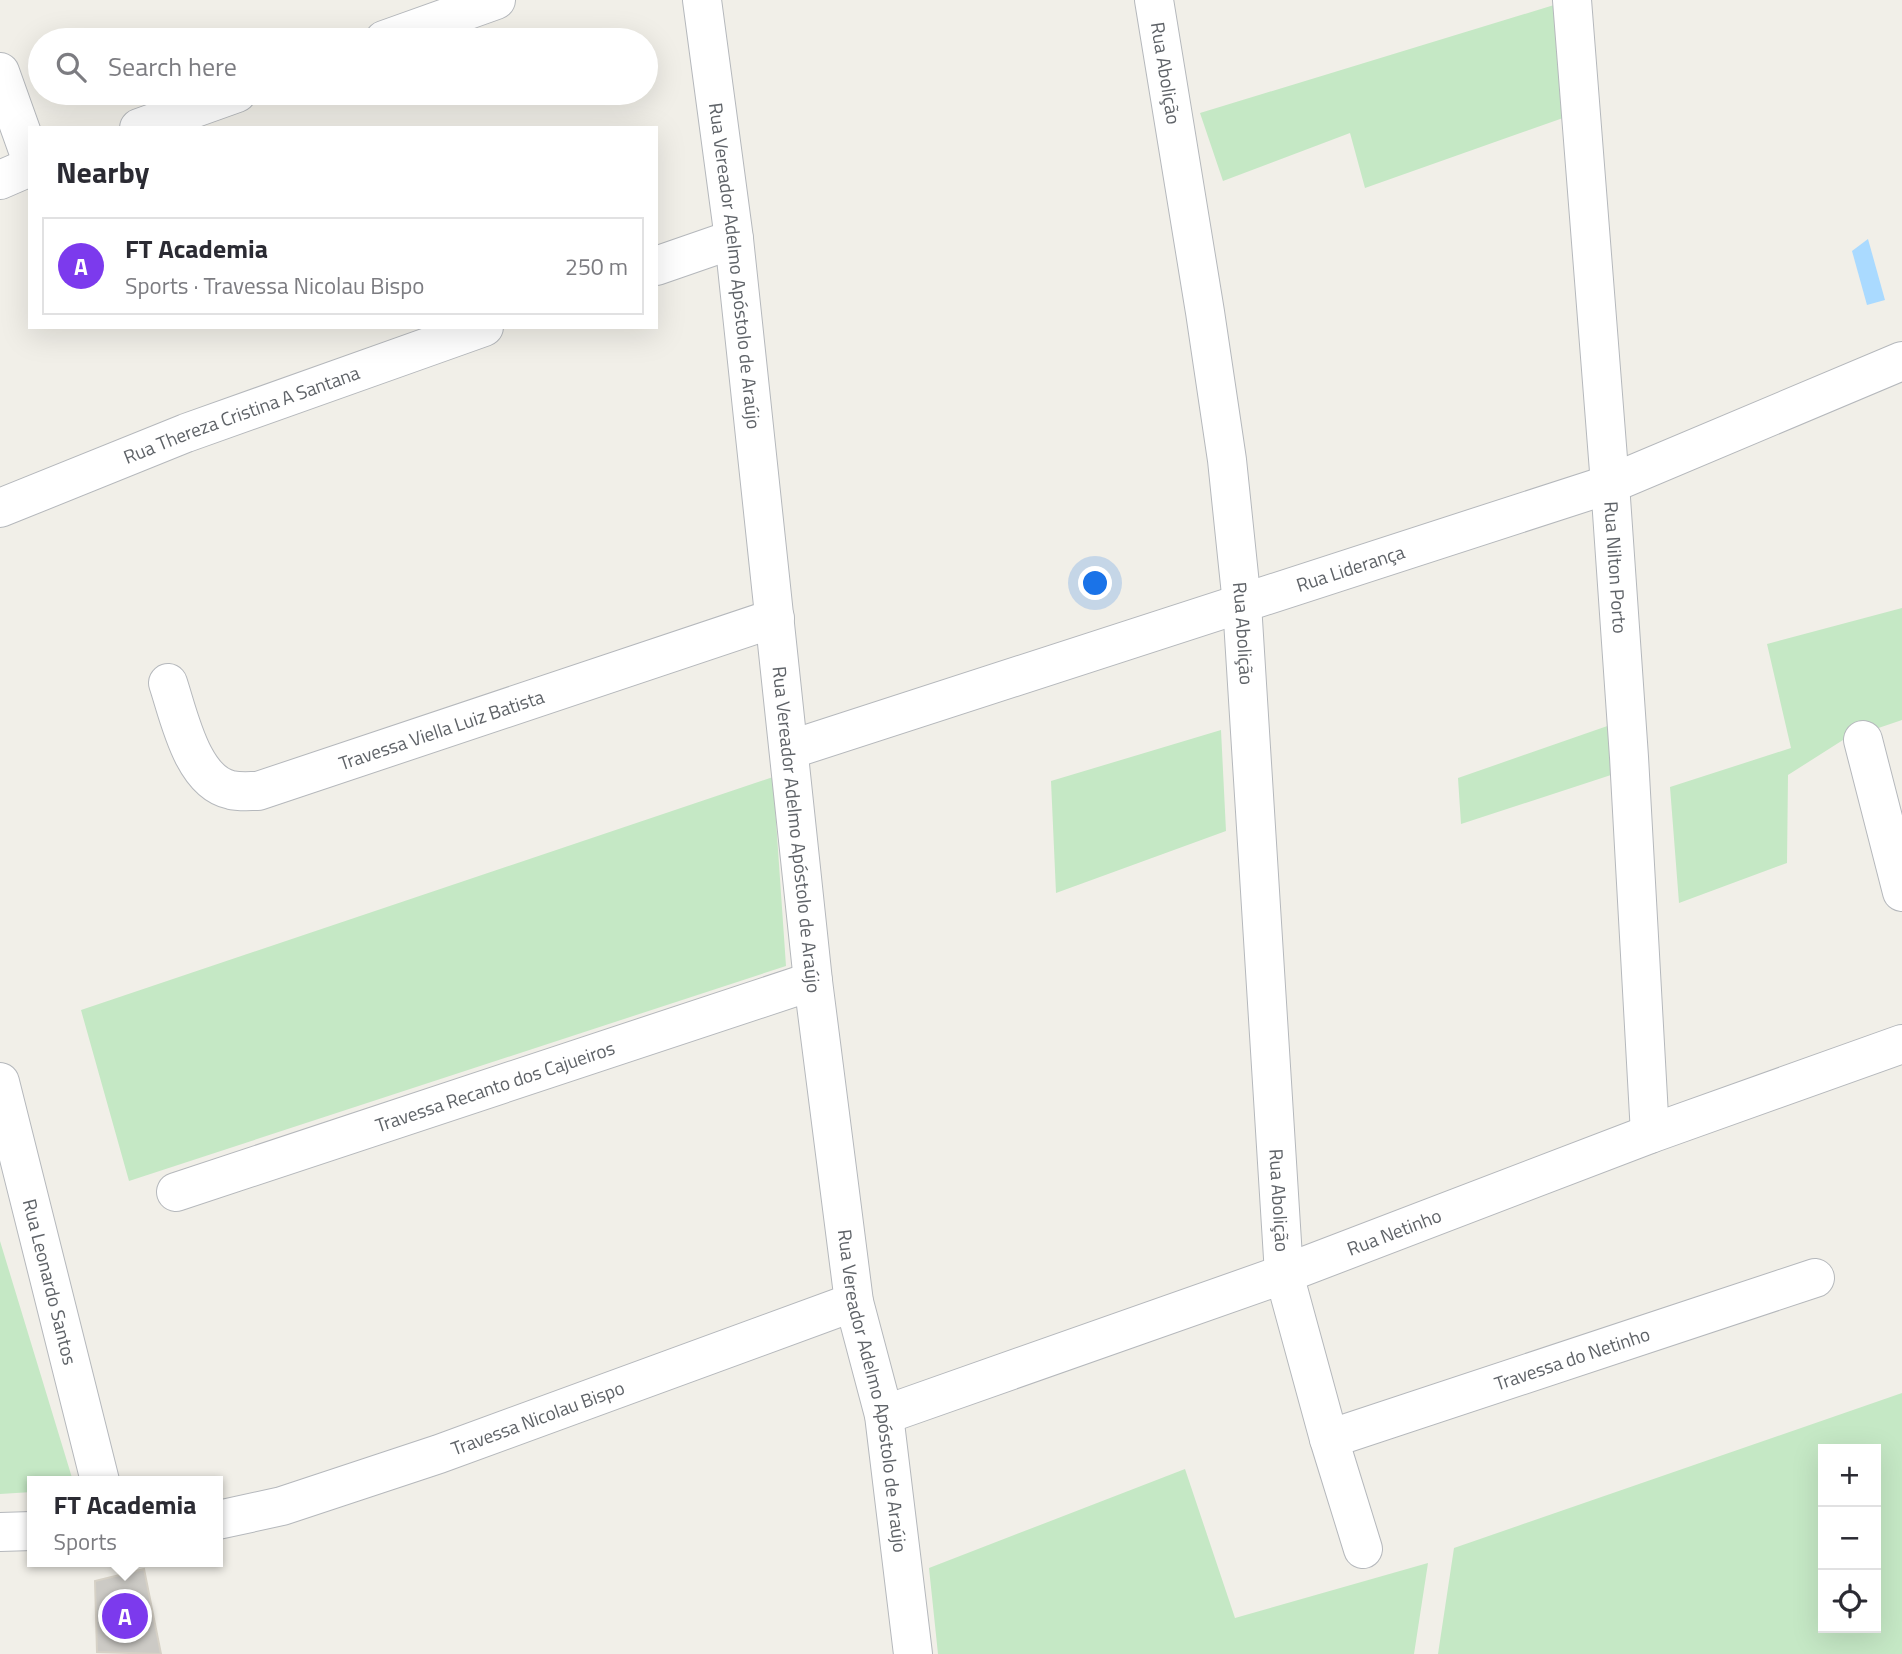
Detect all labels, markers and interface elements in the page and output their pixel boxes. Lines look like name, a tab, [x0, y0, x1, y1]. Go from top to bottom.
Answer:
street label: Rua Abolição	[1144, 20, 1189, 126]
search box	[28, 28, 658, 105]
text: Search here	[108, 47, 237, 86]
icon: search	[52, 48, 90, 86]
street label: Rua Vereador Adelmo Apóstolo de Araújo	[702, 101, 769, 431]
text: Nearby	[56, 149, 149, 195]
text: FT Academia	[125, 229, 268, 268]
text: A	[74, 249, 88, 284]
text: 250 m	[565, 249, 628, 284]
text: Sports · Travessa Nicolau Bispo	[125, 268, 424, 303]
street label: Rua Thereza Cristina A Santana	[119, 357, 364, 471]
street label: Rua Nilton Porto	[1597, 500, 1635, 634]
street label: Rua Liderança	[1292, 536, 1409, 599]
your location	[1078, 566, 1112, 600]
street label: Rua Abolição	[1226, 580, 1262, 686]
street label: Rua Vereador Adelmo Apóstolo de Araújo	[766, 665, 829, 995]
street label: Travessa Viella Luiz Batista	[335, 681, 548, 777]
street label: Travessa Recanto dos Cajueiros	[371, 1033, 619, 1139]
street label: Rua Abolição	[1262, 1148, 1298, 1253]
street label: Rua Leonardo Santos	[16, 1196, 85, 1368]
street label: Rua Netinho	[1342, 1200, 1445, 1263]
street label: Rua Vereador Adelmo Apóstolo de Araújo	[831, 1227, 916, 1554]
street label: Travessa do Netinho	[1490, 1319, 1653, 1397]
street label: Travessa Nicolau Bispo	[447, 1372, 628, 1462]
map controls	[1818, 1444, 1881, 1633]
button: +	[1818, 1444, 1881, 1507]
popup	[27, 1476, 223, 1567]
text: FT Academia	[54, 1485, 196, 1524]
button: −	[1818, 1507, 1881, 1570]
text: Sports	[54, 1524, 117, 1559]
button: locate	[1818, 1570, 1881, 1633]
pin: A	[102, 1590, 148, 1642]

